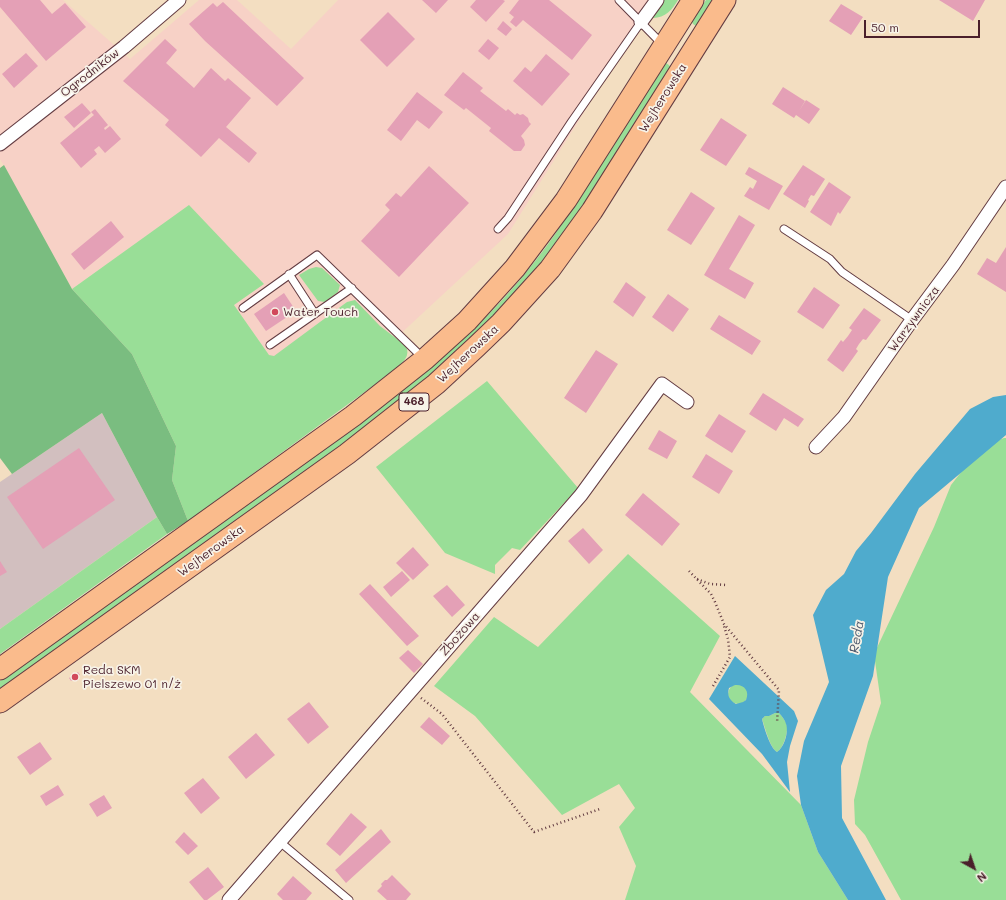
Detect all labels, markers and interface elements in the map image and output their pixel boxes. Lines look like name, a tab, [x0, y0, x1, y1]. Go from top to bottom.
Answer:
scale bar	[866, 12, 982, 38]
text: 50 m	[871, 19, 899, 35]
street label: Ogrodników	[58, 46, 122, 100]
street label: Wejherowska	[636, 61, 690, 135]
street label: Warzywnicza	[885, 283, 943, 355]
place label: Water Touch	[283, 305, 358, 319]
marker: Water Touch	[270, 307, 280, 317]
street label: Wejherowska	[434, 322, 502, 386]
road number: 468	[399, 393, 429, 411]
street label: Wejherowska	[175, 522, 247, 580]
street label: Zbożowa	[437, 609, 483, 659]
water label: Reda	[846, 620, 868, 654]
place label: Reda SKM Pielszewo 01 n/ż	[83, 663, 181, 691]
marker: Reda SKM Pielszewo 01 n/ż	[70, 672, 80, 682]
north arrow	[954, 848, 994, 888]
text: N	[974, 869, 990, 886]

